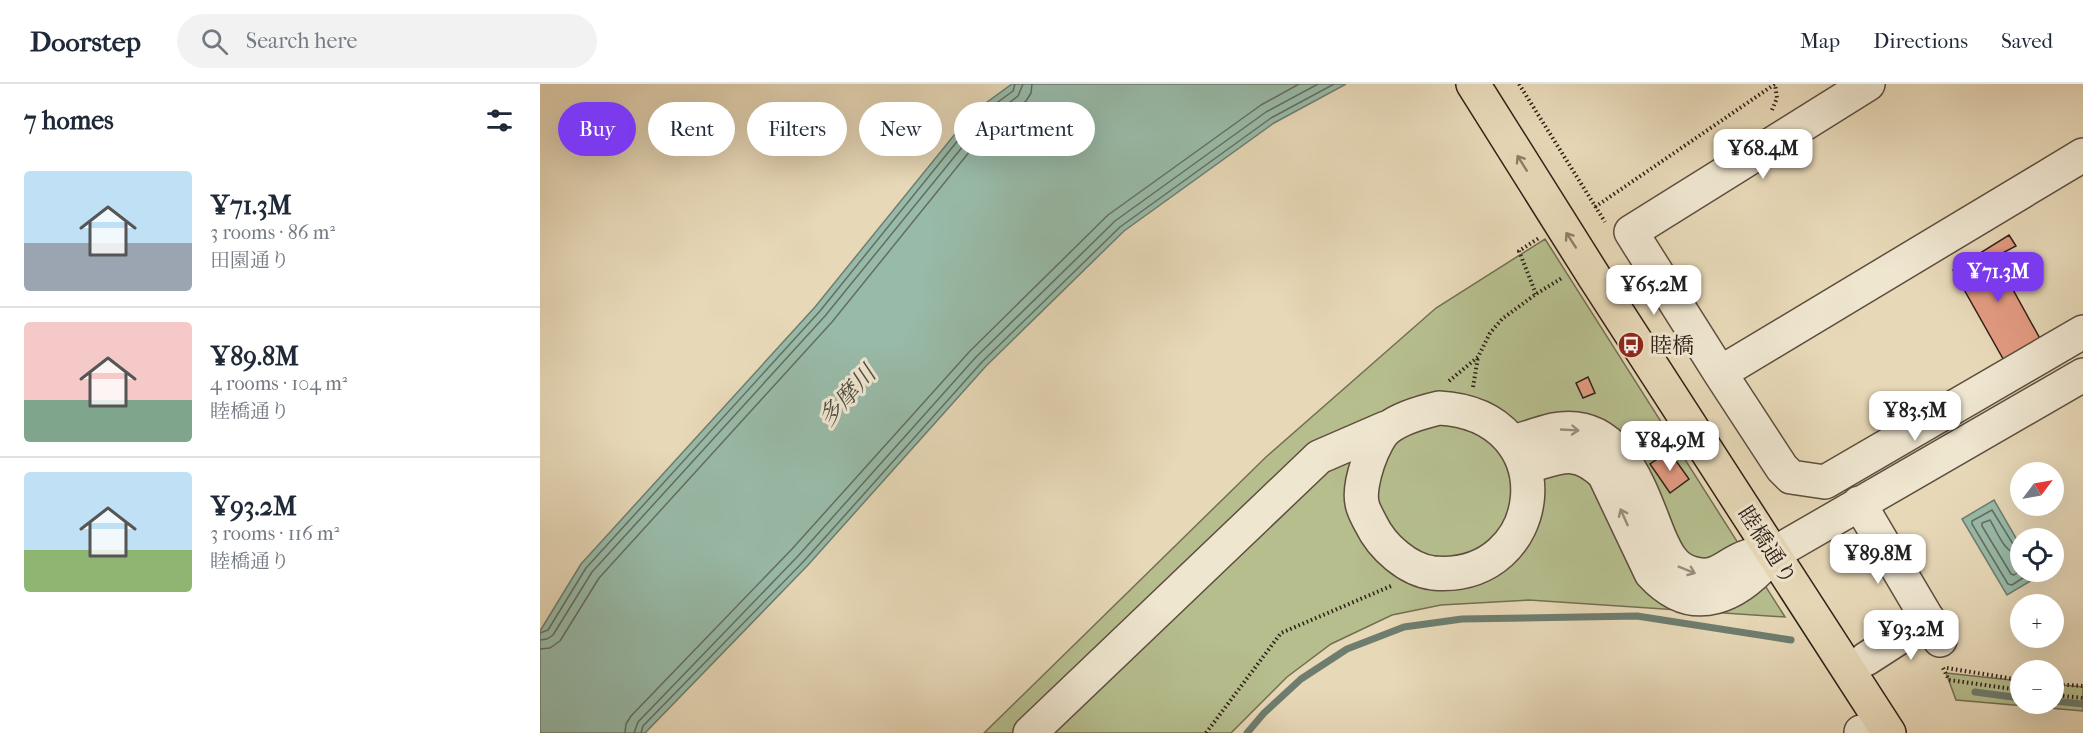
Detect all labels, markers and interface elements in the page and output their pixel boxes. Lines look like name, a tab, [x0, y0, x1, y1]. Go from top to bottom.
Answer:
search box	[177, 14, 597, 68]
text: Doorstep	[30, 25, 141, 58]
icon: search	[198, 25, 231, 58]
text: Search here	[246, 28, 357, 54]
text: Map	[1800, 29, 1840, 53]
text: Directions	[1873, 29, 1968, 53]
text: Saved	[2001, 29, 2053, 53]
chip: Buy	[558, 102, 636, 156]
chip: Rent	[648, 102, 735, 156]
chip: Filters	[747, 102, 847, 156]
chip: New	[859, 102, 942, 156]
chip: Apartment	[954, 102, 1095, 156]
icon: filters	[483, 104, 516, 137]
text: 7 homes	[24, 105, 114, 136]
pin: ¥68.4M	[1714, 129, 1812, 180]
text: ¥68.4M	[1728, 137, 1798, 160]
one-way arrow	[1516, 155, 1528, 172]
text: ¥71.3M	[210, 190, 292, 221]
icon: home	[72, 195, 144, 267]
text: 3 rooms · 86 m²	[210, 221, 335, 244]
one-way arrow	[1565, 232, 1577, 249]
text: 田園通り	[210, 249, 290, 272]
pin: ¥71.3M	[1949, 252, 2047, 303]
text: ¥71.3M	[1967, 260, 2029, 283]
pin: ¥65.2M	[1605, 265, 1703, 316]
text: ¥65.2M	[1620, 273, 1688, 296]
bus stop icon: 睦橋	[1616, 330, 1646, 360]
place label: 睦橋	[1650, 333, 1694, 359]
text: ¥89.8M	[210, 341, 299, 372]
icon: home	[72, 346, 144, 418]
water label: 多摩川	[813, 358, 884, 432]
text: 4 rooms · 104 m²	[210, 372, 348, 395]
pin: ¥83.5M	[1866, 391, 1964, 442]
text: ¥83.5M	[1883, 399, 1947, 422]
text: 睦橋通り	[210, 400, 290, 423]
pin: ¥84.9M	[1621, 421, 1719, 472]
one-way arrow	[1560, 425, 1580, 436]
text: ¥84.9M	[1635, 429, 1705, 452]
north arrow	[2010, 462, 2064, 516]
map controls	[2010, 462, 2064, 714]
text: ¥93.2M	[210, 491, 297, 522]
icon: home	[72, 496, 144, 568]
street label: 睦橋通り	[1732, 502, 1802, 590]
one-way arrow	[1618, 508, 1629, 526]
text: 3 rooms · 116 m²	[210, 522, 339, 545]
button: locate	[2010, 528, 2064, 582]
pin: ¥89.8M	[1829, 534, 1927, 585]
text: ¥89.8M	[1844, 542, 1912, 565]
text: 睦橋通り	[210, 550, 290, 573]
one-way arrow	[1678, 566, 1696, 577]
button: +	[2010, 594, 2064, 648]
pin: ¥93.2M	[1862, 610, 1960, 661]
text: ¥93.2M	[1878, 618, 1944, 641]
button: −	[2010, 660, 2064, 714]

